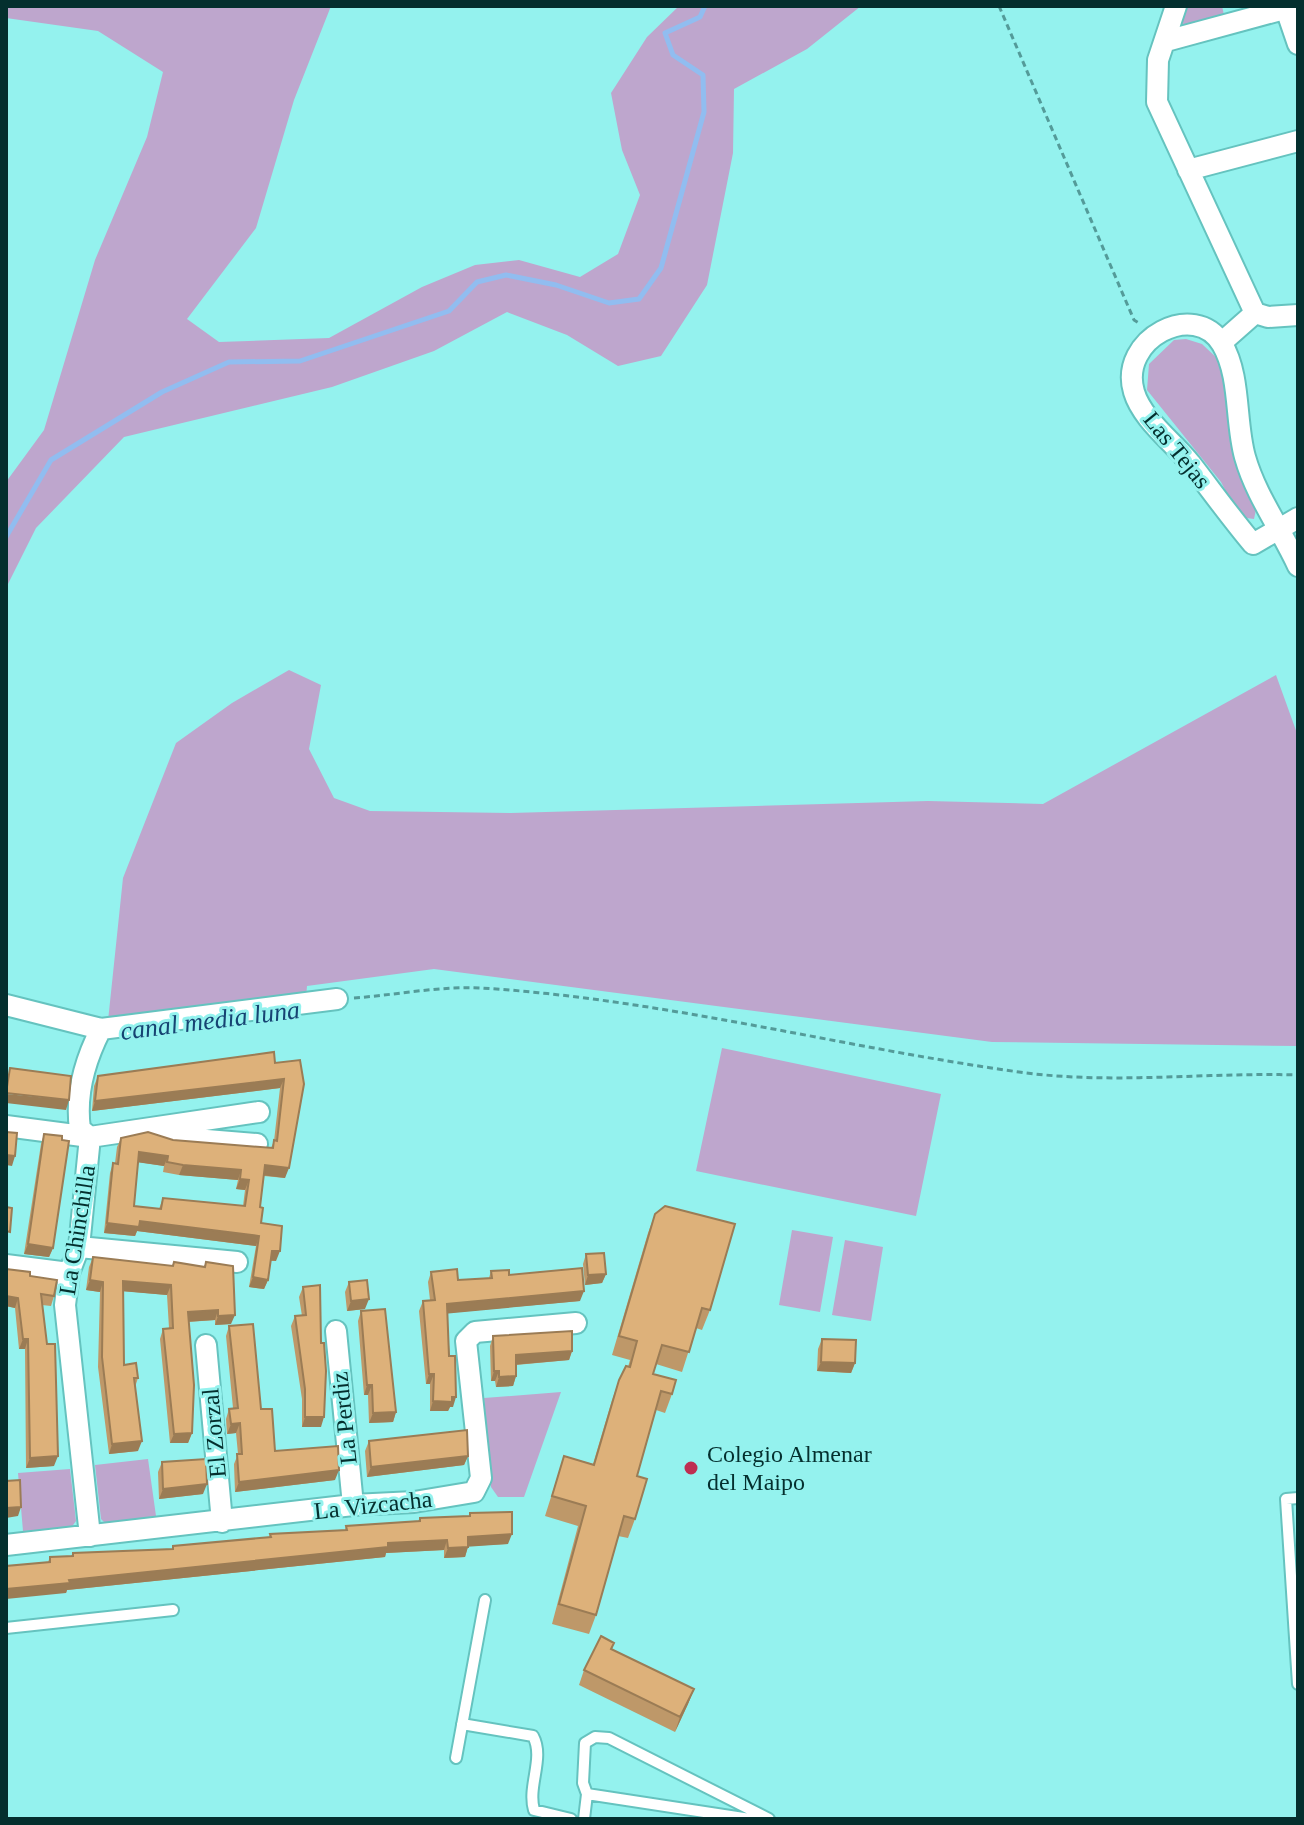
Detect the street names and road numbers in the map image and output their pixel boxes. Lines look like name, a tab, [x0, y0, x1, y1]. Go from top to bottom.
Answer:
street label: Las Tejas	[1138, 407, 1216, 493]
street label: La Chinchilla	[54, 1163, 100, 1297]
street label: La Perdiz	[326, 1371, 362, 1465]
street label: El Zorzal	[197, 1387, 231, 1479]
street label: La Vizcacha	[313, 1486, 434, 1524]

